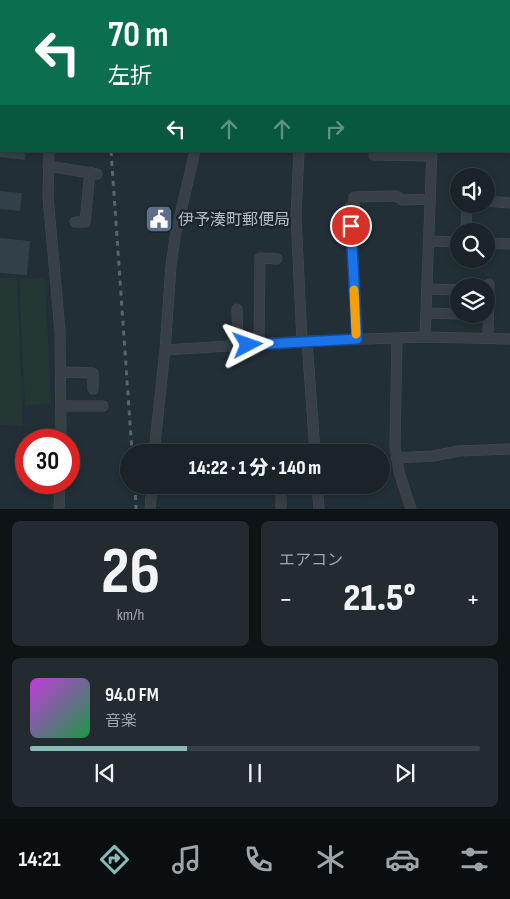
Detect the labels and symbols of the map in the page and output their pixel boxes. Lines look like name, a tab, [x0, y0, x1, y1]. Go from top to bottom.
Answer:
public building icon: 伊予湊町郵便局	[144, 204, 174, 234]
pin	[330, 205, 372, 247]
place label: 伊予湊町郵便局	[178, 211, 290, 230]
position arrow	[221, 318, 273, 370]
speed limit sign: 30	[15, 429, 80, 494]

